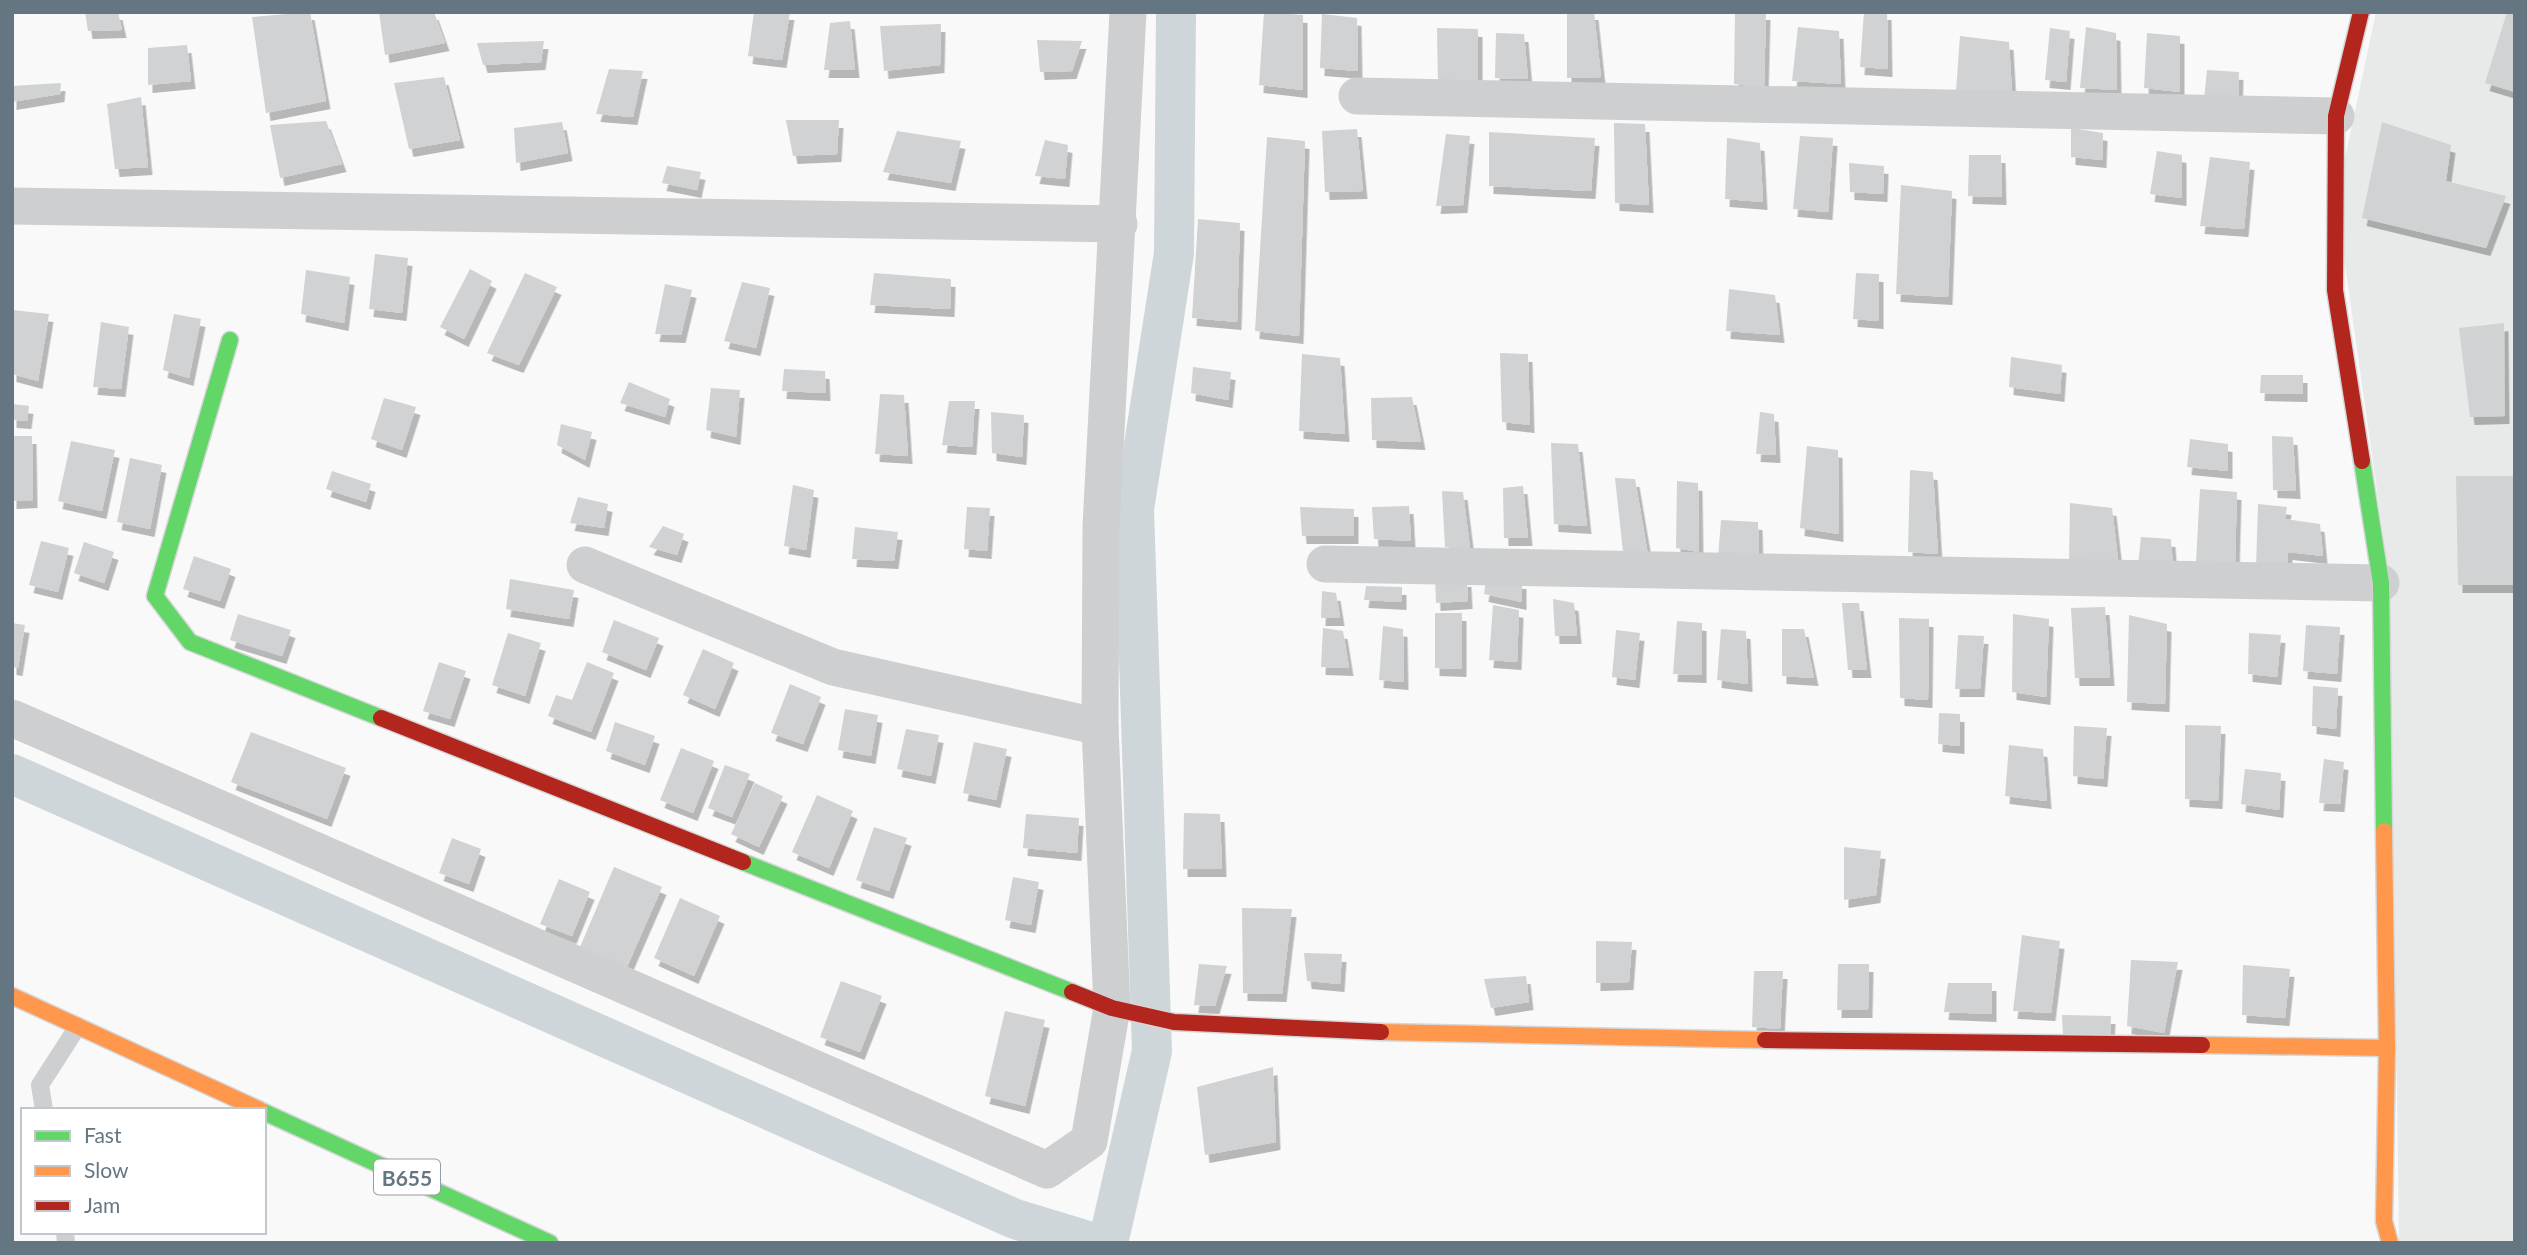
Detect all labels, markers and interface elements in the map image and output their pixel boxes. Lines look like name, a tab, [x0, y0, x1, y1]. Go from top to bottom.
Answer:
legend	[21, 1108, 266, 1234]
text: Fast	[84, 1122, 122, 1147]
text: Slow	[84, 1157, 129, 1182]
road number: B655	[374, 1160, 440, 1194]
text: Jam	[84, 1192, 120, 1217]

